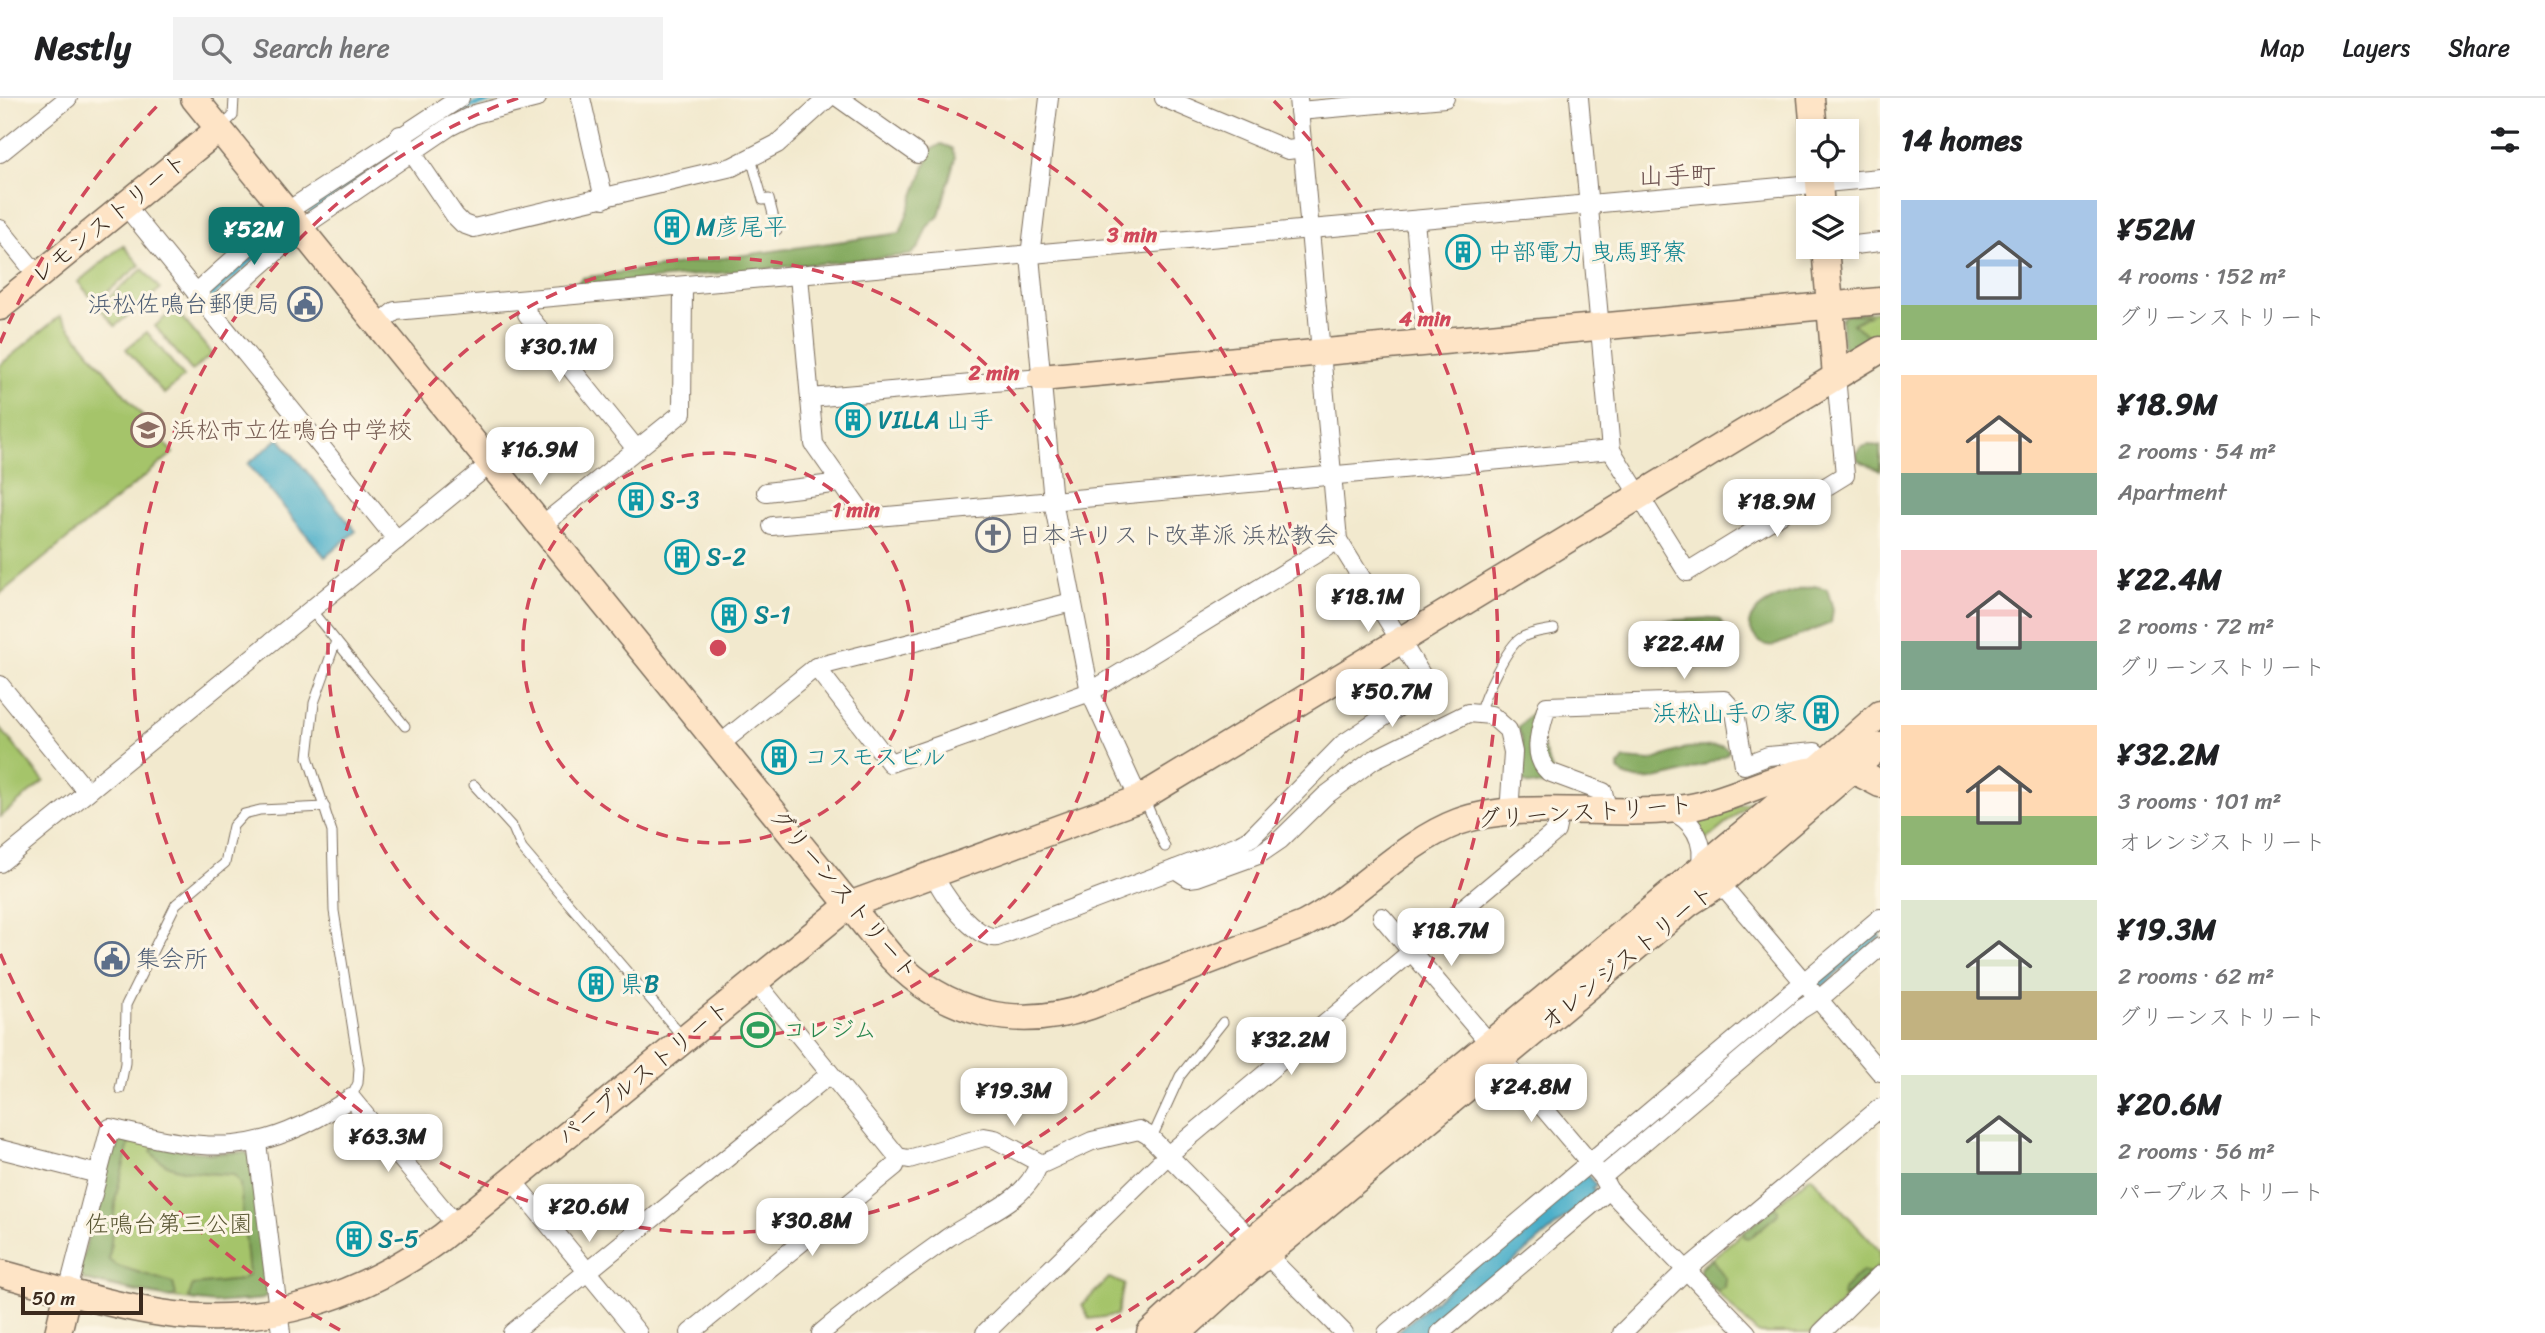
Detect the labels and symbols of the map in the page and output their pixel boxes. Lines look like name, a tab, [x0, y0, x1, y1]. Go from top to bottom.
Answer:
street label: レモンストリート	[20, 141, 198, 295]
district label: 山手町	[1638, 152, 1716, 198]
place label: M彦尾平	[696, 206, 788, 248]
pin: ¥52M	[213, 208, 295, 267]
building icon: M彦尾平	[653, 208, 691, 246]
text: 3 min	[1106, 216, 1158, 254]
place label: 中部電力 曳馬野寮	[1488, 231, 1686, 273]
building icon: 中部電力 曳馬野寮	[1444, 233, 1482, 271]
place label: 浜松佐鳴台郵便局	[88, 283, 280, 325]
public building icon: 浜松佐鳴台郵便局	[286, 285, 324, 323]
text: 4 min	[1398, 300, 1452, 338]
pin: ¥30.1M	[502, 324, 616, 384]
text: 2 min	[968, 354, 1020, 392]
place label: VILLA 山手	[878, 399, 994, 441]
building icon: VILLA 山手	[834, 401, 872, 439]
place label: 浜松市立佐鳴台中学校	[172, 409, 412, 451]
school or university icon: 浜松市立佐鳴台中学校	[129, 411, 167, 449]
pin: ¥16.9M	[483, 428, 597, 487]
place label: S-3	[660, 479, 699, 521]
pin: ¥18.9M	[1720, 480, 1834, 539]
building icon: S-3	[617, 481, 655, 519]
text: 1 min	[832, 491, 881, 529]
place label: 日本キリスト改革派 浜松教会	[1018, 514, 1338, 556]
church icon: 日本キリスト改革派 浜松教会	[974, 516, 1012, 554]
place label: S-2	[706, 536, 746, 578]
building icon: S-2	[663, 538, 701, 576]
pin: ¥18.1M	[1311, 574, 1425, 634]
place label: S-1	[754, 594, 791, 636]
building icon: S-1	[710, 596, 748, 634]
pin: ¥22.4M	[1627, 622, 1741, 681]
centre of rings	[706, 636, 730, 660]
pin: ¥50.7M	[1335, 670, 1449, 729]
place label: 浜松山手の家	[1653, 692, 1797, 734]
building icon: 浜松山手の家	[1802, 694, 1840, 732]
place label: コスモスビル	[804, 736, 946, 778]
building icon: コスモスビル	[760, 738, 798, 776]
street label: グリーンストリート	[1476, 784, 1694, 840]
street label: グリーンストリート	[758, 798, 930, 990]
street label: オレンジストリート	[1529, 872, 1725, 1042]
pin: ¥18.7M	[1394, 908, 1508, 968]
place label: 集会所	[136, 938, 208, 980]
public building icon: 集会所	[93, 940, 131, 978]
place label: 県B	[620, 963, 659, 1005]
building icon: 県B	[577, 965, 615, 1003]
street label: パープルストリート	[547, 988, 741, 1156]
place label: コレジム	[782, 1009, 877, 1051]
sports icon: コレジム	[739, 1011, 777, 1049]
pin: ¥32.2M	[1234, 1018, 1348, 1077]
pin: ¥24.8M	[1474, 1065, 1588, 1124]
pin: ¥19.3M	[957, 1068, 1071, 1128]
pin: ¥63.3M	[331, 1114, 445, 1174]
pin: ¥20.6M	[532, 1184, 646, 1244]
pin: ¥30.8M	[755, 1198, 869, 1258]
park label: 佐鳴台第三公園	[85, 1203, 253, 1245]
place label: S-5	[378, 1218, 419, 1260]
building icon: S-5	[335, 1220, 373, 1258]
scale bar	[21, 1284, 144, 1316]

